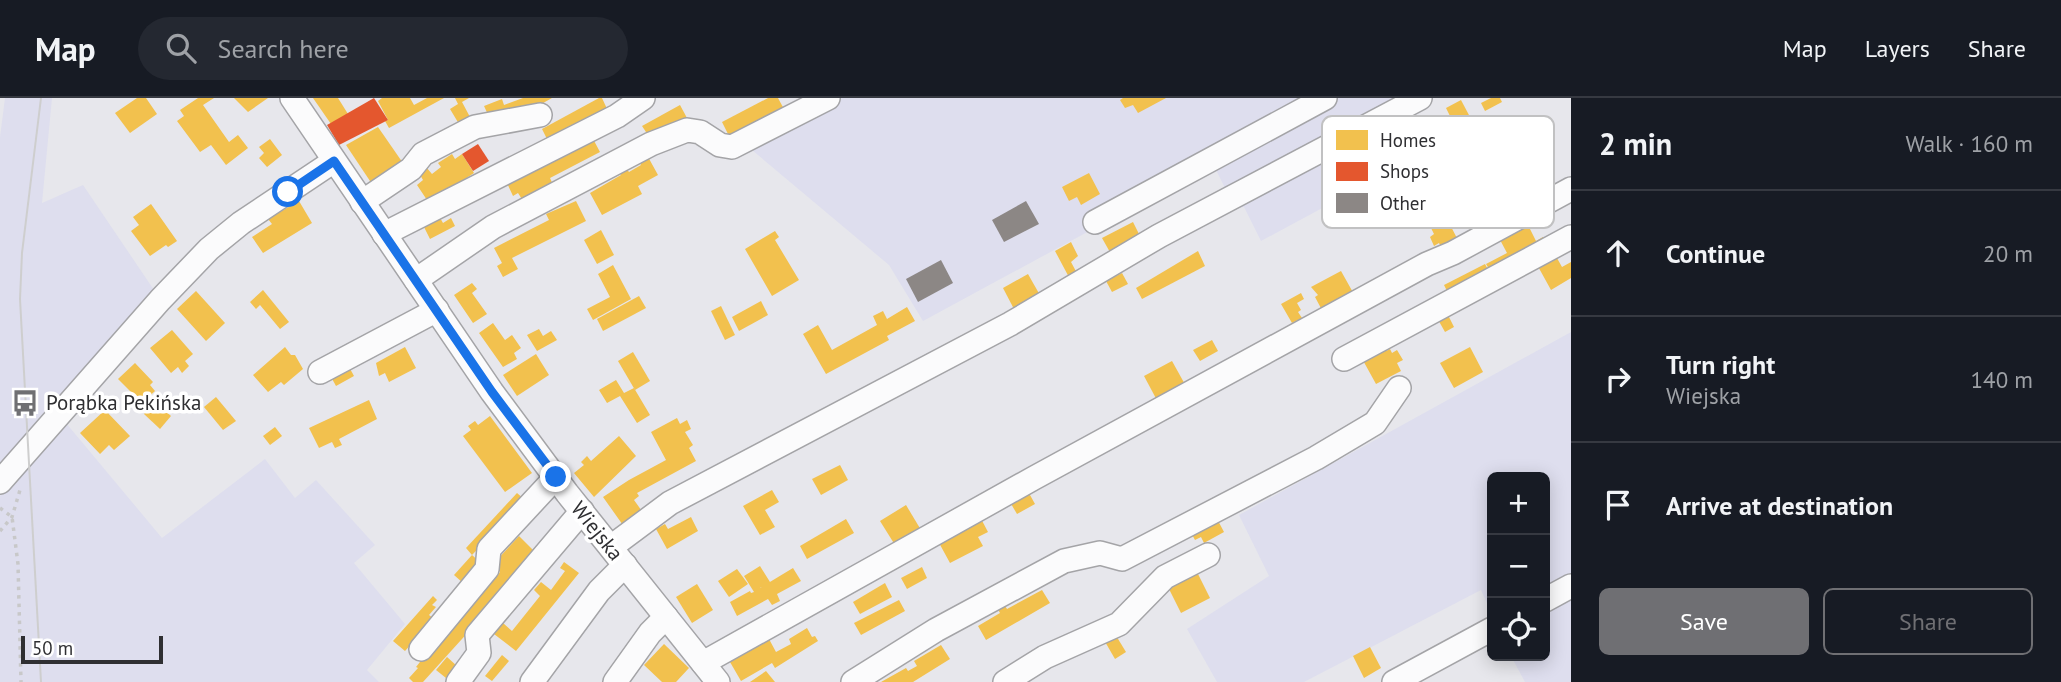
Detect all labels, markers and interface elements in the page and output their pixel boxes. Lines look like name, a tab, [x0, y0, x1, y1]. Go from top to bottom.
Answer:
search box	[138, 17, 628, 80]
text: Map	[35, 27, 96, 70]
icon: search	[162, 29, 200, 67]
text: Search here	[218, 32, 349, 65]
text: Map	[1783, 33, 1827, 64]
text: Layers	[1865, 33, 1930, 64]
text: Share	[1968, 33, 2026, 64]
legend	[1322, 116, 1554, 228]
text: 2 min	[1599, 124, 1672, 163]
text: Homes	[1380, 128, 1436, 152]
text: Walk · 160 m	[1906, 129, 2033, 158]
text: Shops	[1380, 159, 1429, 183]
route start	[272, 176, 303, 207]
text: Other	[1380, 191, 1426, 215]
icon: ahead	[1599, 234, 1637, 272]
text: Continue	[1666, 237, 1765, 270]
text: 20 m	[1983, 239, 2033, 268]
text: Turn right	[1666, 348, 1775, 381]
icon: right	[1599, 360, 1637, 398]
text: 140 m	[1971, 365, 2033, 394]
text: Wiejska	[1666, 381, 1741, 410]
bus stop icon: Porąbka Pekińska	[10, 388, 40, 418]
place label: Porąbka Pekińska	[46, 389, 201, 416]
route end	[540, 461, 571, 492]
map controls	[1487, 472, 1550, 661]
button: +	[1487, 472, 1550, 535]
icon: arrive	[1599, 486, 1637, 524]
text: Arrive at destination	[1666, 489, 1893, 522]
street label: Wiejska	[565, 496, 629, 566]
button: −	[1487, 535, 1550, 598]
button: Save	[1599, 588, 1809, 655]
button: Share	[1823, 588, 2033, 655]
button: locate	[1487, 598, 1550, 661]
scale bar	[21, 633, 163, 665]
text: 50 m	[32, 636, 73, 660]

